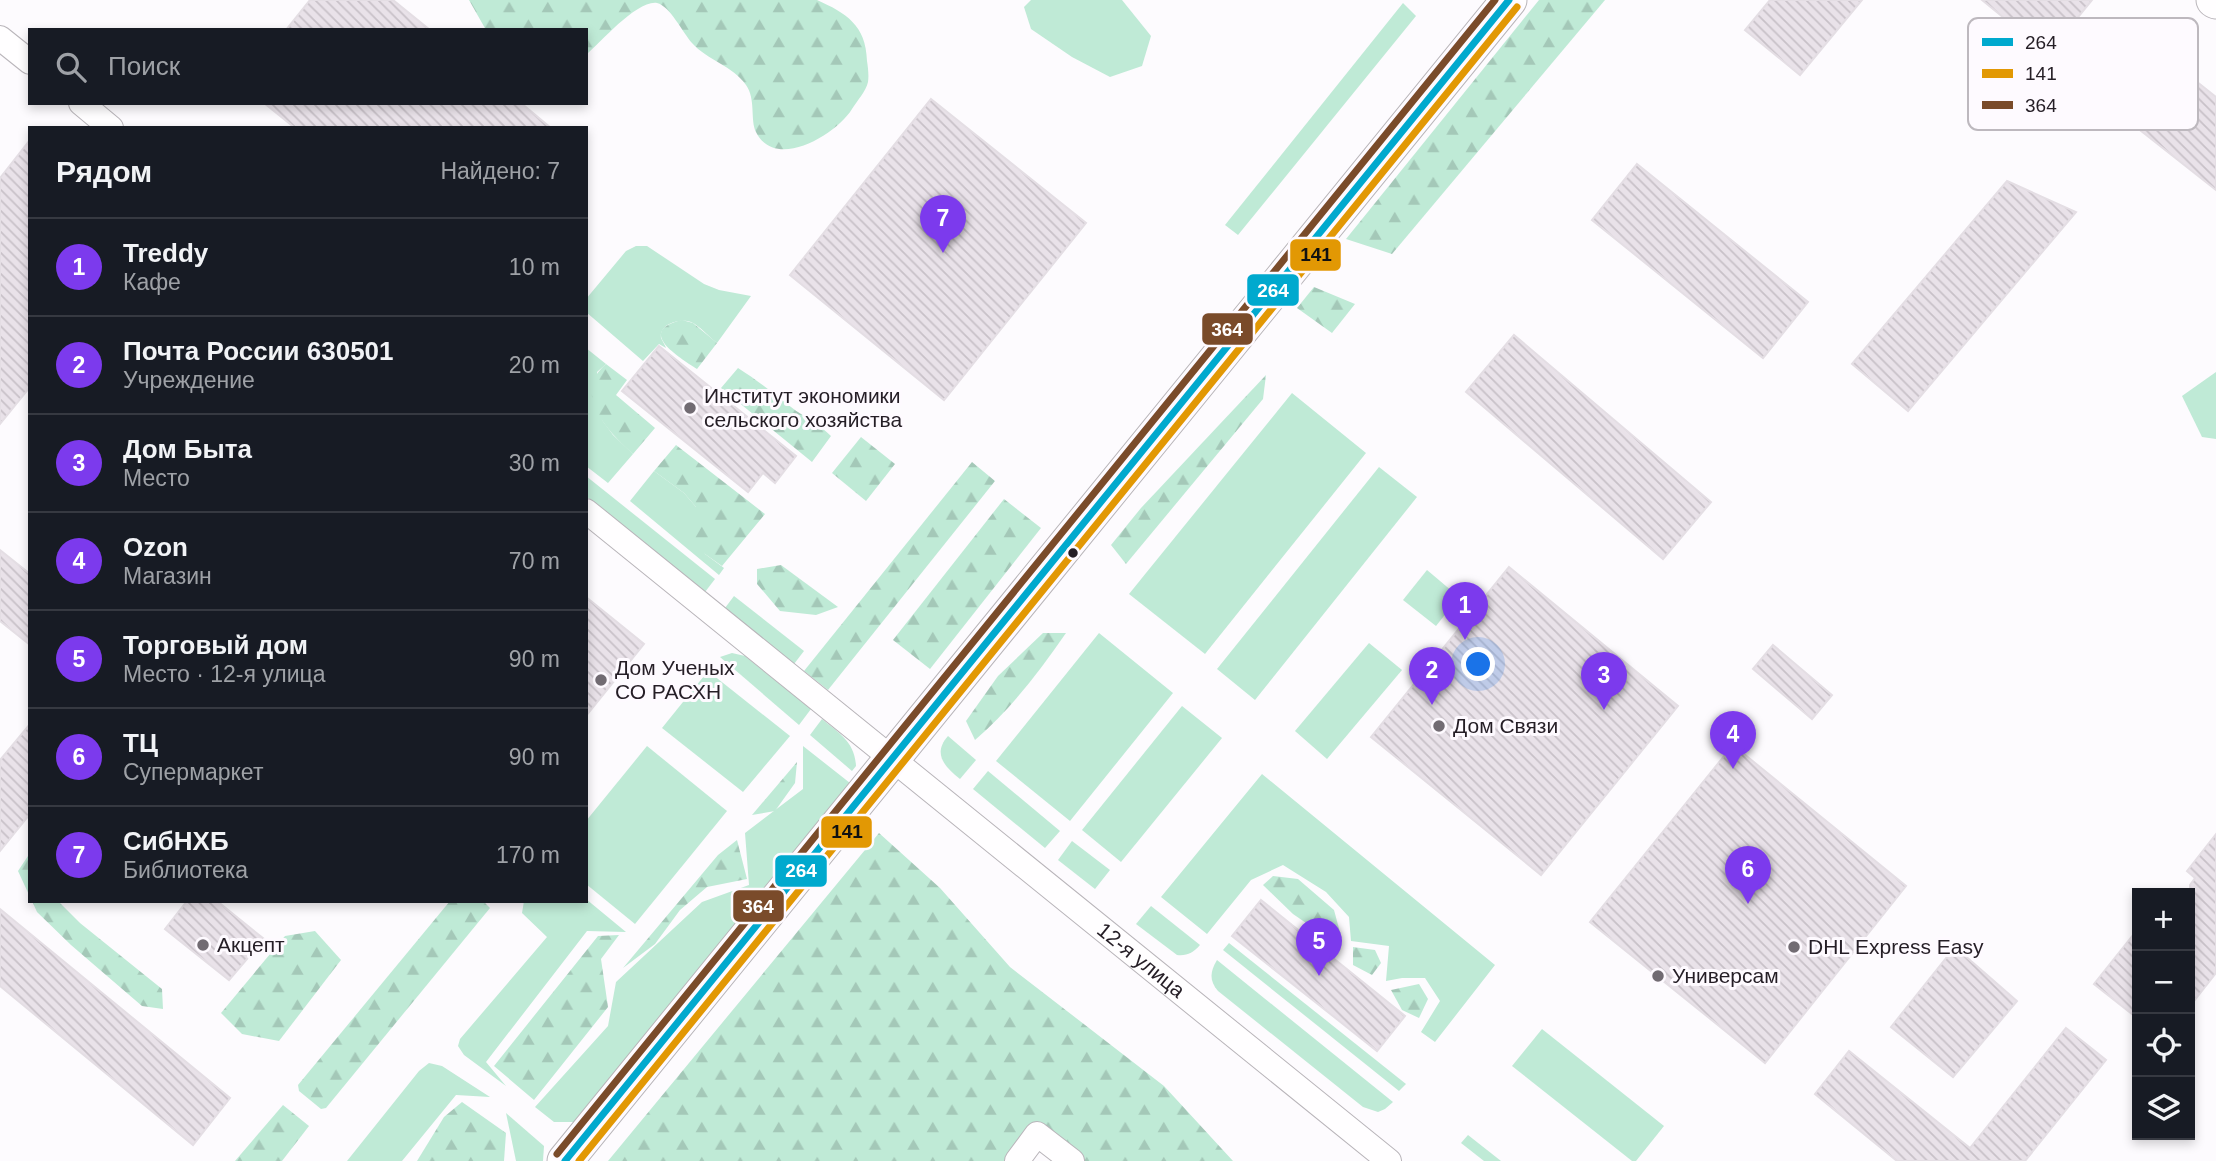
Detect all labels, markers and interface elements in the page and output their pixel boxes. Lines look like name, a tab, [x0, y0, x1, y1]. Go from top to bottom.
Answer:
legend	[1968, 18, 2198, 130]
search box	[28, 28, 588, 105]
text: 264	[2025, 32, 2057, 53]
icon: search	[52, 48, 90, 86]
text: Поиск	[108, 51, 180, 81]
text: 141	[2025, 63, 2057, 84]
text: 364	[2025, 95, 2057, 116]
text: Рядом	[56, 155, 152, 188]
text: Найдено: 7	[440, 158, 560, 184]
pin: 7	[920, 195, 966, 253]
text: Treddy	[123, 238, 208, 268]
line badge: 141	[1289, 238, 1342, 272]
text: 141	[1300, 244, 1332, 265]
text: 1	[73, 254, 85, 280]
text: 10 m	[509, 254, 560, 280]
text: Кафе	[123, 269, 181, 295]
line badge: 264	[1246, 273, 1300, 307]
text: 264	[1257, 280, 1289, 301]
line badge: 364	[1201, 312, 1254, 346]
text: 364	[1211, 319, 1243, 340]
text: Почта России 630501	[123, 336, 394, 366]
text: 2	[73, 352, 85, 378]
text: 20 m	[509, 352, 560, 378]
text: Учреждение	[123, 367, 255, 393]
place label: Институт экономики сельского хозяйства	[704, 384, 902, 431]
marker: Институт экономики сельского хозяйства	[682, 400, 698, 416]
text: Дом Быта	[123, 434, 252, 464]
text: 3	[73, 450, 85, 476]
text: 30 m	[509, 450, 560, 476]
text: Место	[123, 465, 190, 491]
text: Ozon	[123, 532, 188, 562]
unlabelled marker	[1066, 546, 1080, 560]
text: 4	[73, 548, 85, 574]
text: 70 m	[509, 548, 560, 574]
text: Магазин	[123, 563, 212, 589]
pin: 1	[1442, 582, 1488, 640]
text: Торговый дом	[123, 630, 308, 660]
text: 5	[73, 646, 85, 672]
text: 90 m	[509, 646, 560, 672]
pin: 2	[1409, 647, 1455, 705]
your location	[1461, 647, 1495, 681]
pin: 3	[1581, 652, 1627, 710]
place label: Дом Ученых СО РАСХН	[615, 656, 735, 703]
text: Место · 12-я улица	[123, 661, 326, 687]
marker: Дом Ученых СО РАСХН	[593, 672, 609, 688]
pin: 4	[1710, 711, 1756, 769]
place label: Дом Связи	[1453, 714, 1558, 737]
marker: Дом Связи	[1431, 718, 1447, 734]
text: ТЦ	[123, 728, 158, 758]
text: 6	[73, 744, 85, 770]
text: 90 m	[509, 744, 560, 770]
text: Супермаркет	[123, 759, 263, 785]
line badge: 141	[820, 815, 873, 849]
text: 141	[831, 821, 863, 842]
text: СибНХБ	[123, 826, 229, 856]
text: 7	[73, 842, 85, 868]
text: 170 m	[496, 842, 560, 868]
pin: 6	[1725, 846, 1771, 904]
line badge: 264	[774, 854, 828, 888]
text: Библиотека	[123, 857, 248, 883]
text: 264	[785, 860, 817, 881]
map controls	[2132, 888, 2195, 1140]
button: +	[2132, 888, 2195, 951]
line badge: 364	[732, 889, 785, 923]
text: 364	[742, 896, 774, 917]
street label: 12-я улица	[1093, 918, 1190, 1002]
pin: 5	[1296, 918, 1342, 976]
place label: Акцепт	[217, 933, 285, 956]
place label: DHL Express Easy	[1808, 935, 1984, 958]
marker: Акцепт	[195, 937, 211, 953]
marker: DHL Express Easy	[1786, 939, 1802, 955]
button: −	[2132, 951, 2195, 1014]
place label: Универсам	[1672, 964, 1779, 987]
marker: Универсам	[1650, 968, 1666, 984]
button: locate	[2132, 1014, 2195, 1077]
button: layers	[2132, 1077, 2195, 1140]

